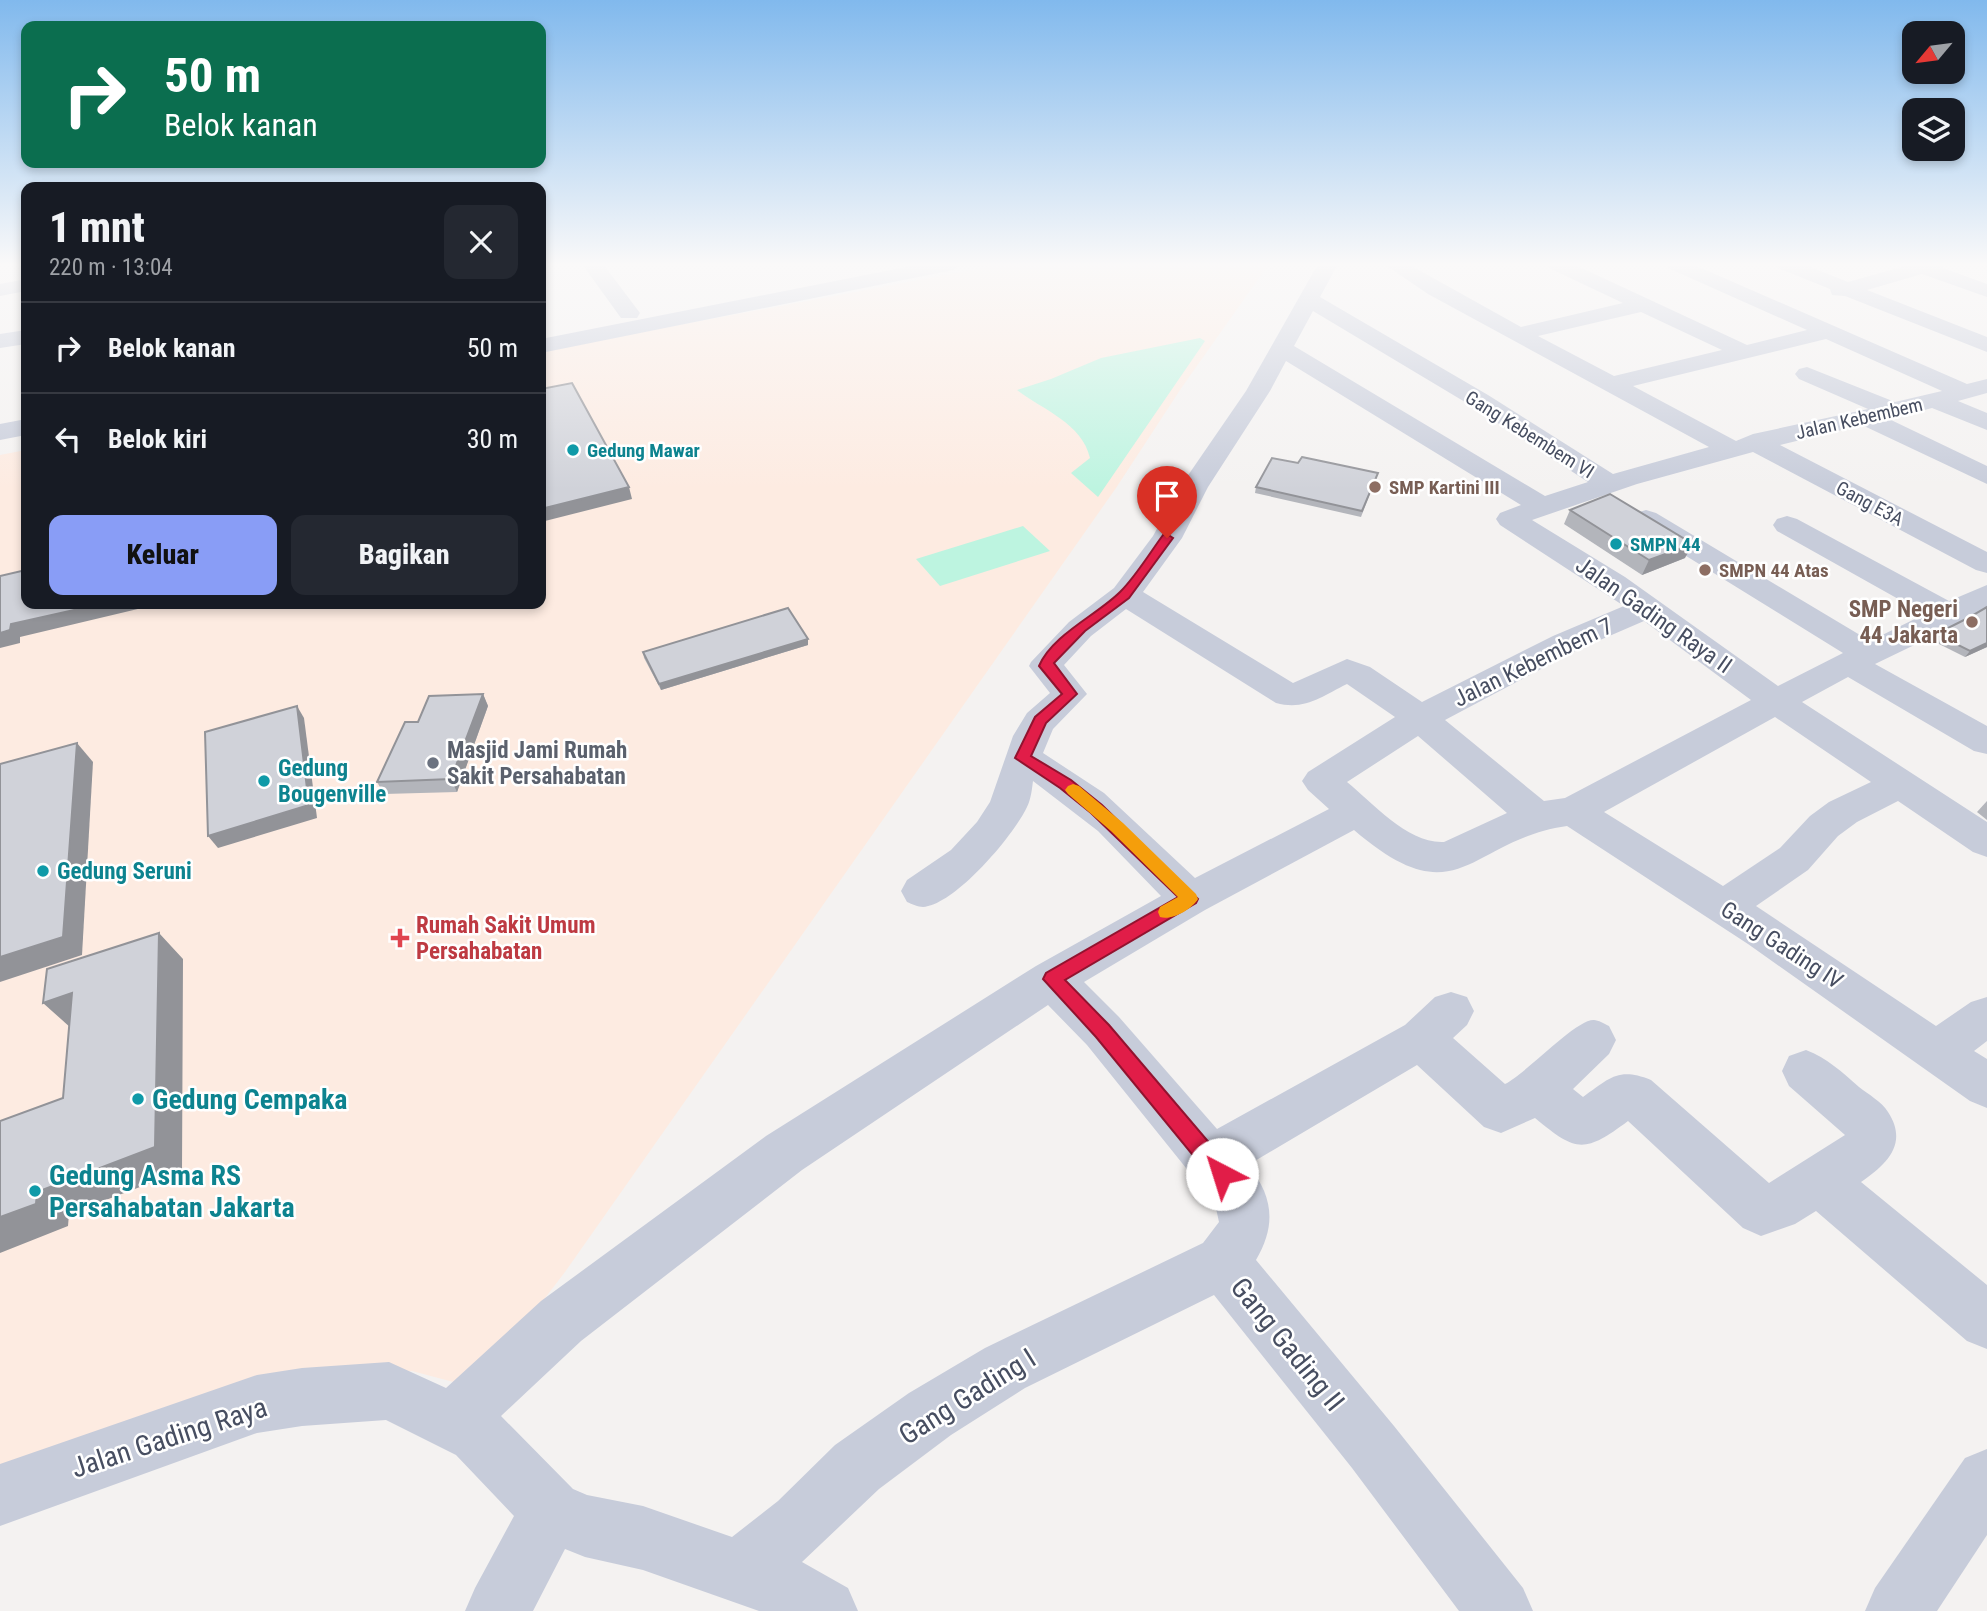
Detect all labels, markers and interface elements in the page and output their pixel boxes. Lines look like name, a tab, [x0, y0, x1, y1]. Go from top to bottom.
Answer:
north arrow	[1902, 21, 1965, 84]
map controls	[1902, 21, 1965, 161]
text: 50 m	[164, 47, 261, 104]
icon: right	[49, 49, 140, 140]
button: layers	[1902, 98, 1965, 161]
text: Belok kanan	[164, 106, 318, 144]
text: 1 mnt	[49, 203, 145, 252]
button: close	[444, 205, 518, 279]
text: 220 m · 13:04	[49, 254, 173, 281]
icon: right	[49, 329, 87, 367]
text: Belok kanan	[108, 333, 235, 363]
text: 50 m	[467, 333, 518, 363]
street label: Gang Kebembem VI	[1461, 386, 1598, 483]
street label: Jalan Kebembem	[1793, 393, 1925, 444]
icon: left	[49, 420, 87, 458]
text: Belok kiri	[108, 424, 207, 454]
text: 30 m	[467, 424, 518, 454]
place label: Gedung Mawar	[587, 439, 700, 462]
marker: Gedung Mawar	[565, 442, 581, 458]
pin	[1137, 466, 1197, 538]
place label: SMP Kartini III	[1389, 476, 1500, 499]
street label: Gang E3A	[1832, 476, 1907, 531]
icon: arrive	[1148, 477, 1186, 515]
marker: SMP Kartini III	[1367, 479, 1383, 495]
button: Keluar	[49, 515, 277, 595]
button: Bagikan	[291, 515, 518, 595]
place label: SMPN 44	[1630, 533, 1701, 556]
marker: SMPN 44	[1608, 536, 1624, 552]
street label: Jalan Gading Raya II	[1571, 552, 1737, 679]
place label: SMPN 44 Atas	[1719, 559, 1829, 582]
marker: SMPN 44 Atas	[1697, 562, 1713, 578]
place label: SMP Negeri 44 Jakarta	[1849, 596, 1958, 649]
street label: Jalan Kebembem 7	[1449, 612, 1617, 713]
marker: SMP Negeri 44 Jakarta	[1964, 614, 1980, 630]
place label: Masjid Jami Rumah Sakit Persahabatan	[447, 737, 627, 790]
place label: Gedung Bougenville	[278, 755, 386, 808]
marker: Masjid Jami Rumah Sakit Persahabatan	[425, 755, 441, 771]
marker: Gedung Bougenville	[256, 773, 272, 789]
place label: Gedung Seruni	[57, 858, 192, 885]
marker: Gedung Seruni	[35, 863, 51, 879]
street label: Gang Gading IV	[1716, 896, 1848, 995]
place label: Rumah Sakit Umum Persahabatan	[416, 912, 596, 965]
marker: Rumah Sakit Umum Persahabatan	[390, 928, 410, 948]
place label: Gedung Cempaka	[152, 1083, 348, 1116]
marker: Gedung Cempaka	[130, 1091, 146, 1107]
position arrow	[1185, 1137, 1259, 1211]
place label: Gedung Asma RS Persahabatan Jakarta	[49, 1159, 295, 1224]
marker: Gedung Asma RS Persahabatan Jakarta	[27, 1183, 43, 1199]
street label: Gang Gading II	[1224, 1271, 1351, 1418]
street label: Gang Gading I	[893, 1341, 1042, 1451]
street label: Jalan Gading Raya	[67, 1390, 271, 1485]

